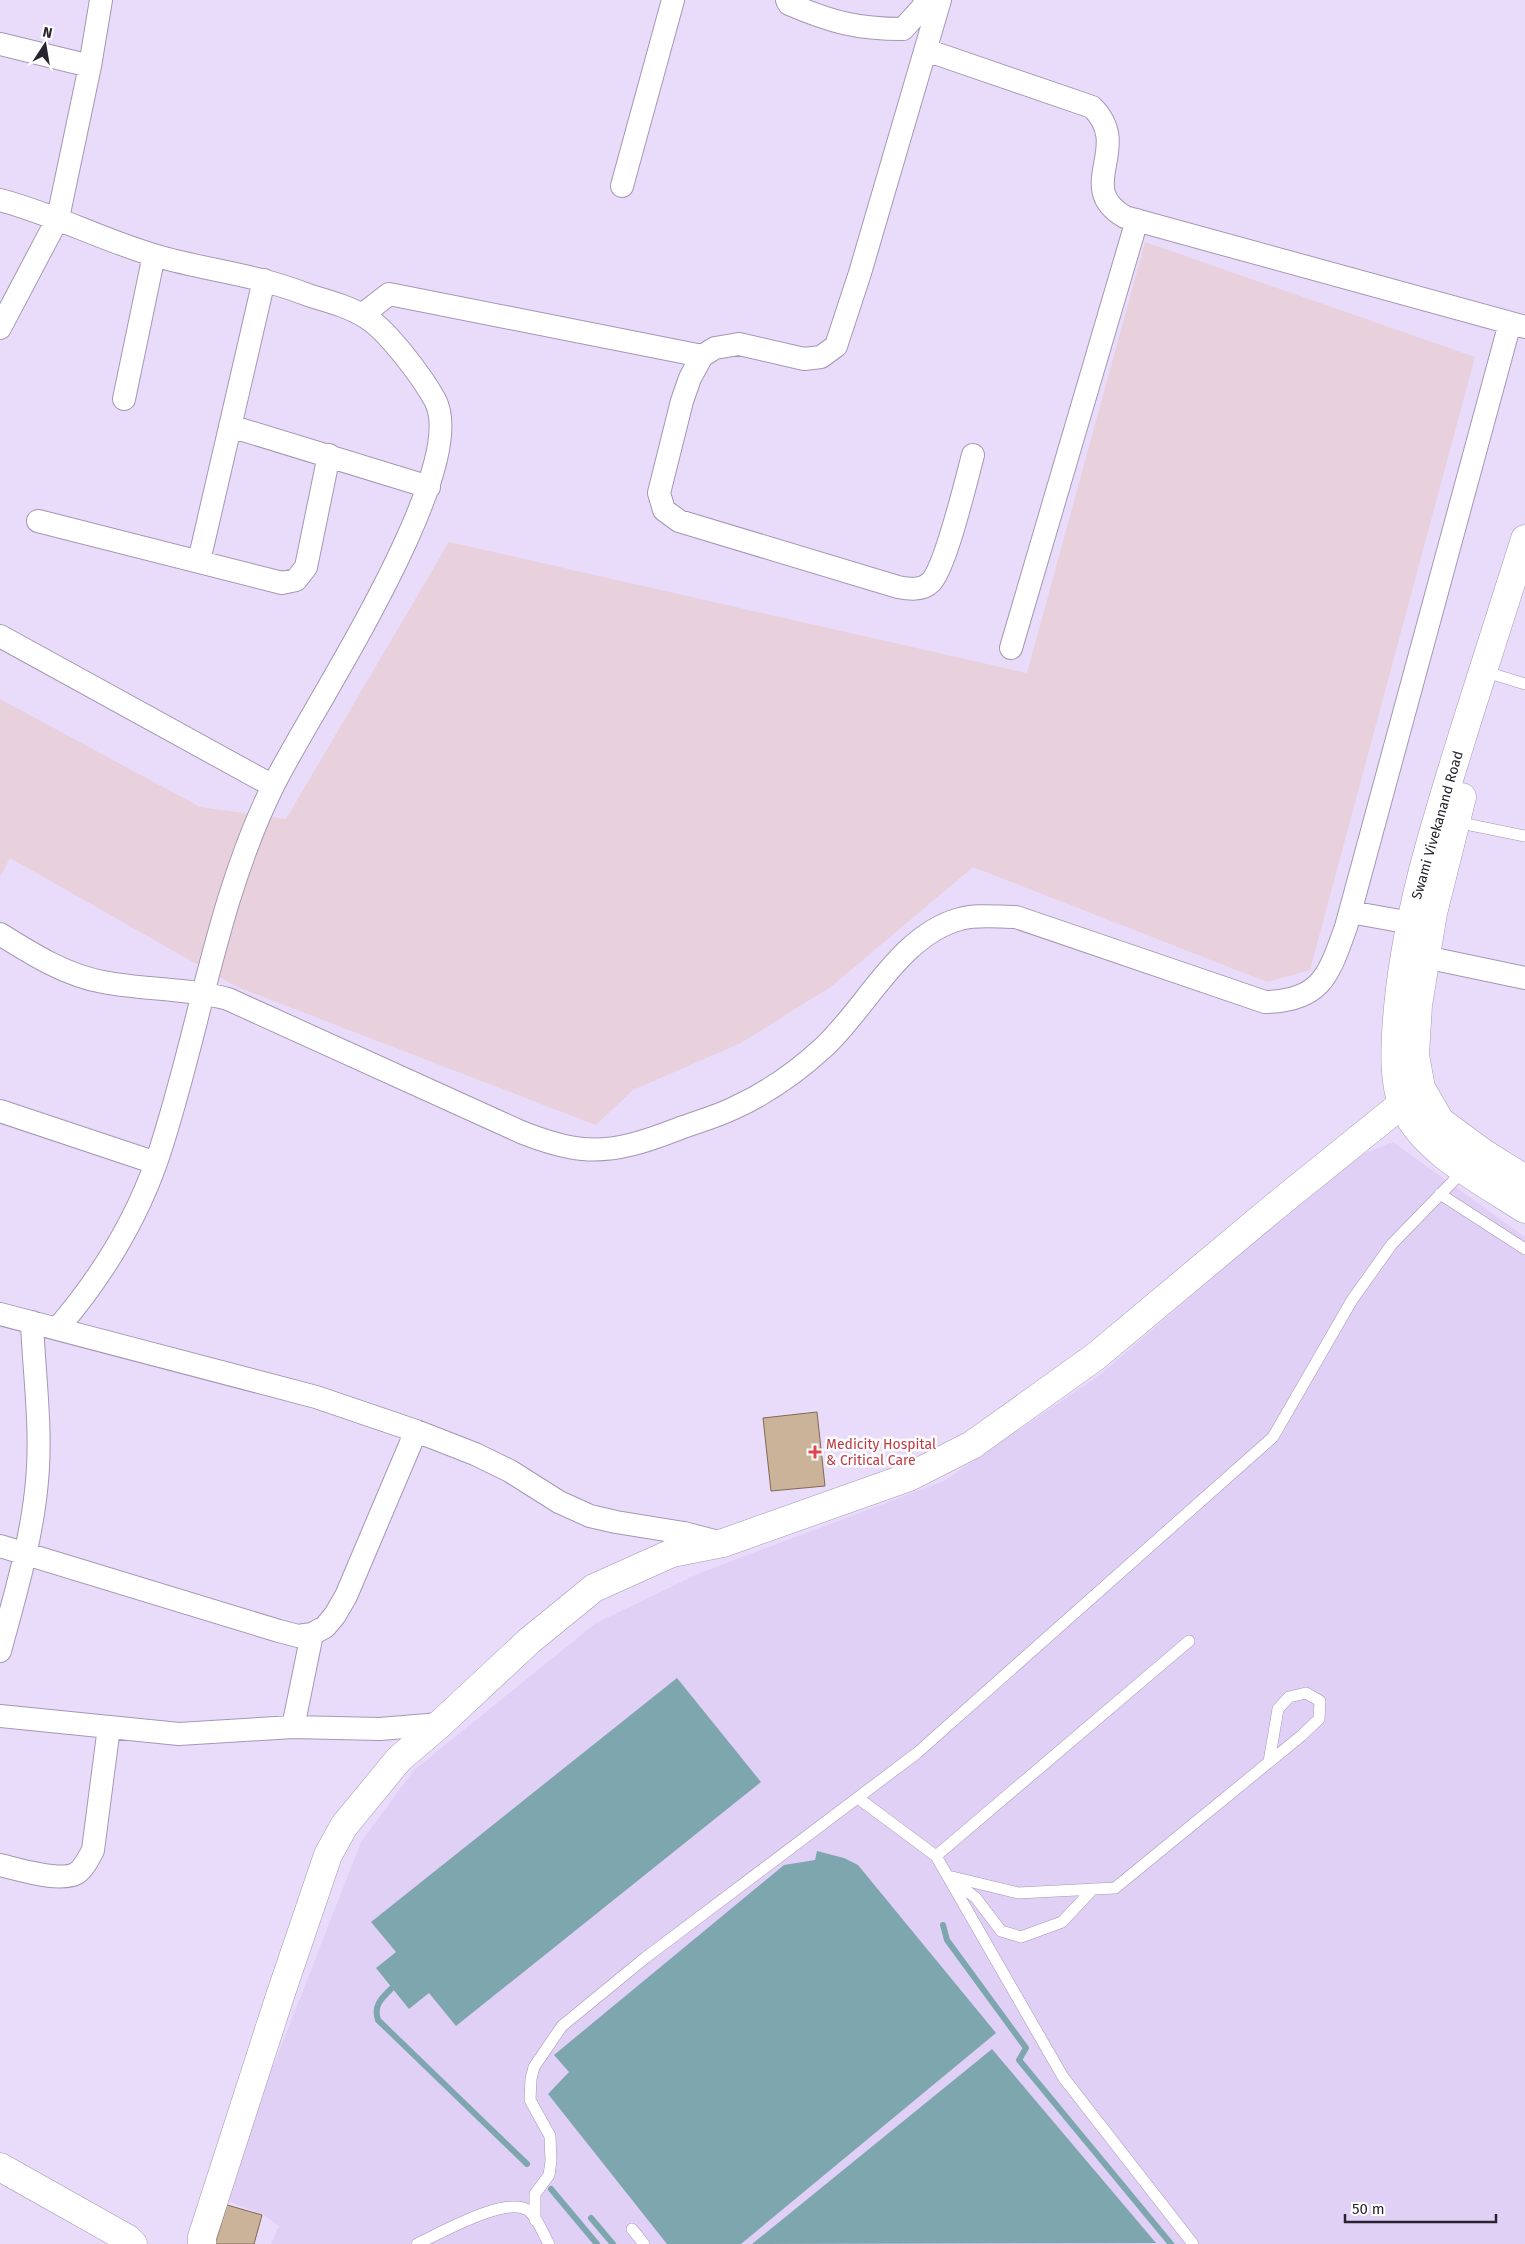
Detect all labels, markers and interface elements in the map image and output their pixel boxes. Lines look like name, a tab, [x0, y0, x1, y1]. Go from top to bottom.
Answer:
north arrow	[20, 20, 70, 70]
text: N	[41, 23, 54, 42]
street label: Swami Vivekanand Road	[1408, 749, 1467, 901]
place label: Medicity Hospital & Critical Care	[826, 1436, 936, 1469]
marker: Medicity Hospital & Critical Care	[808, 1445, 822, 1459]
scale bar	[1345, 2192, 1496, 2224]
text: 50 m	[1352, 2200, 1385, 2218]

